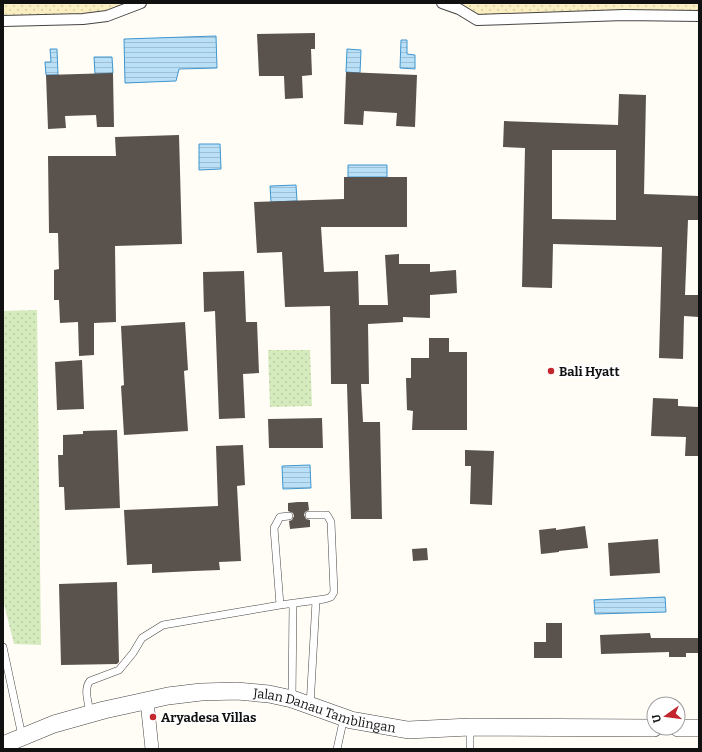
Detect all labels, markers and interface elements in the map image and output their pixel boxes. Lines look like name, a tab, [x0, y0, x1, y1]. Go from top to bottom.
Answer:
place label: Bali Hyatt	[559, 364, 620, 379]
marker: Bali Hyatt	[546, 366, 556, 376]
street label: Jalan Danau Tamblingan	[252, 685, 398, 735]
north arrow	[646, 696, 686, 736]
place label: Aryadesa Villas	[161, 710, 256, 725]
marker: Aryadesa Villas	[148, 712, 158, 722]
text: U	[649, 713, 664, 724]

